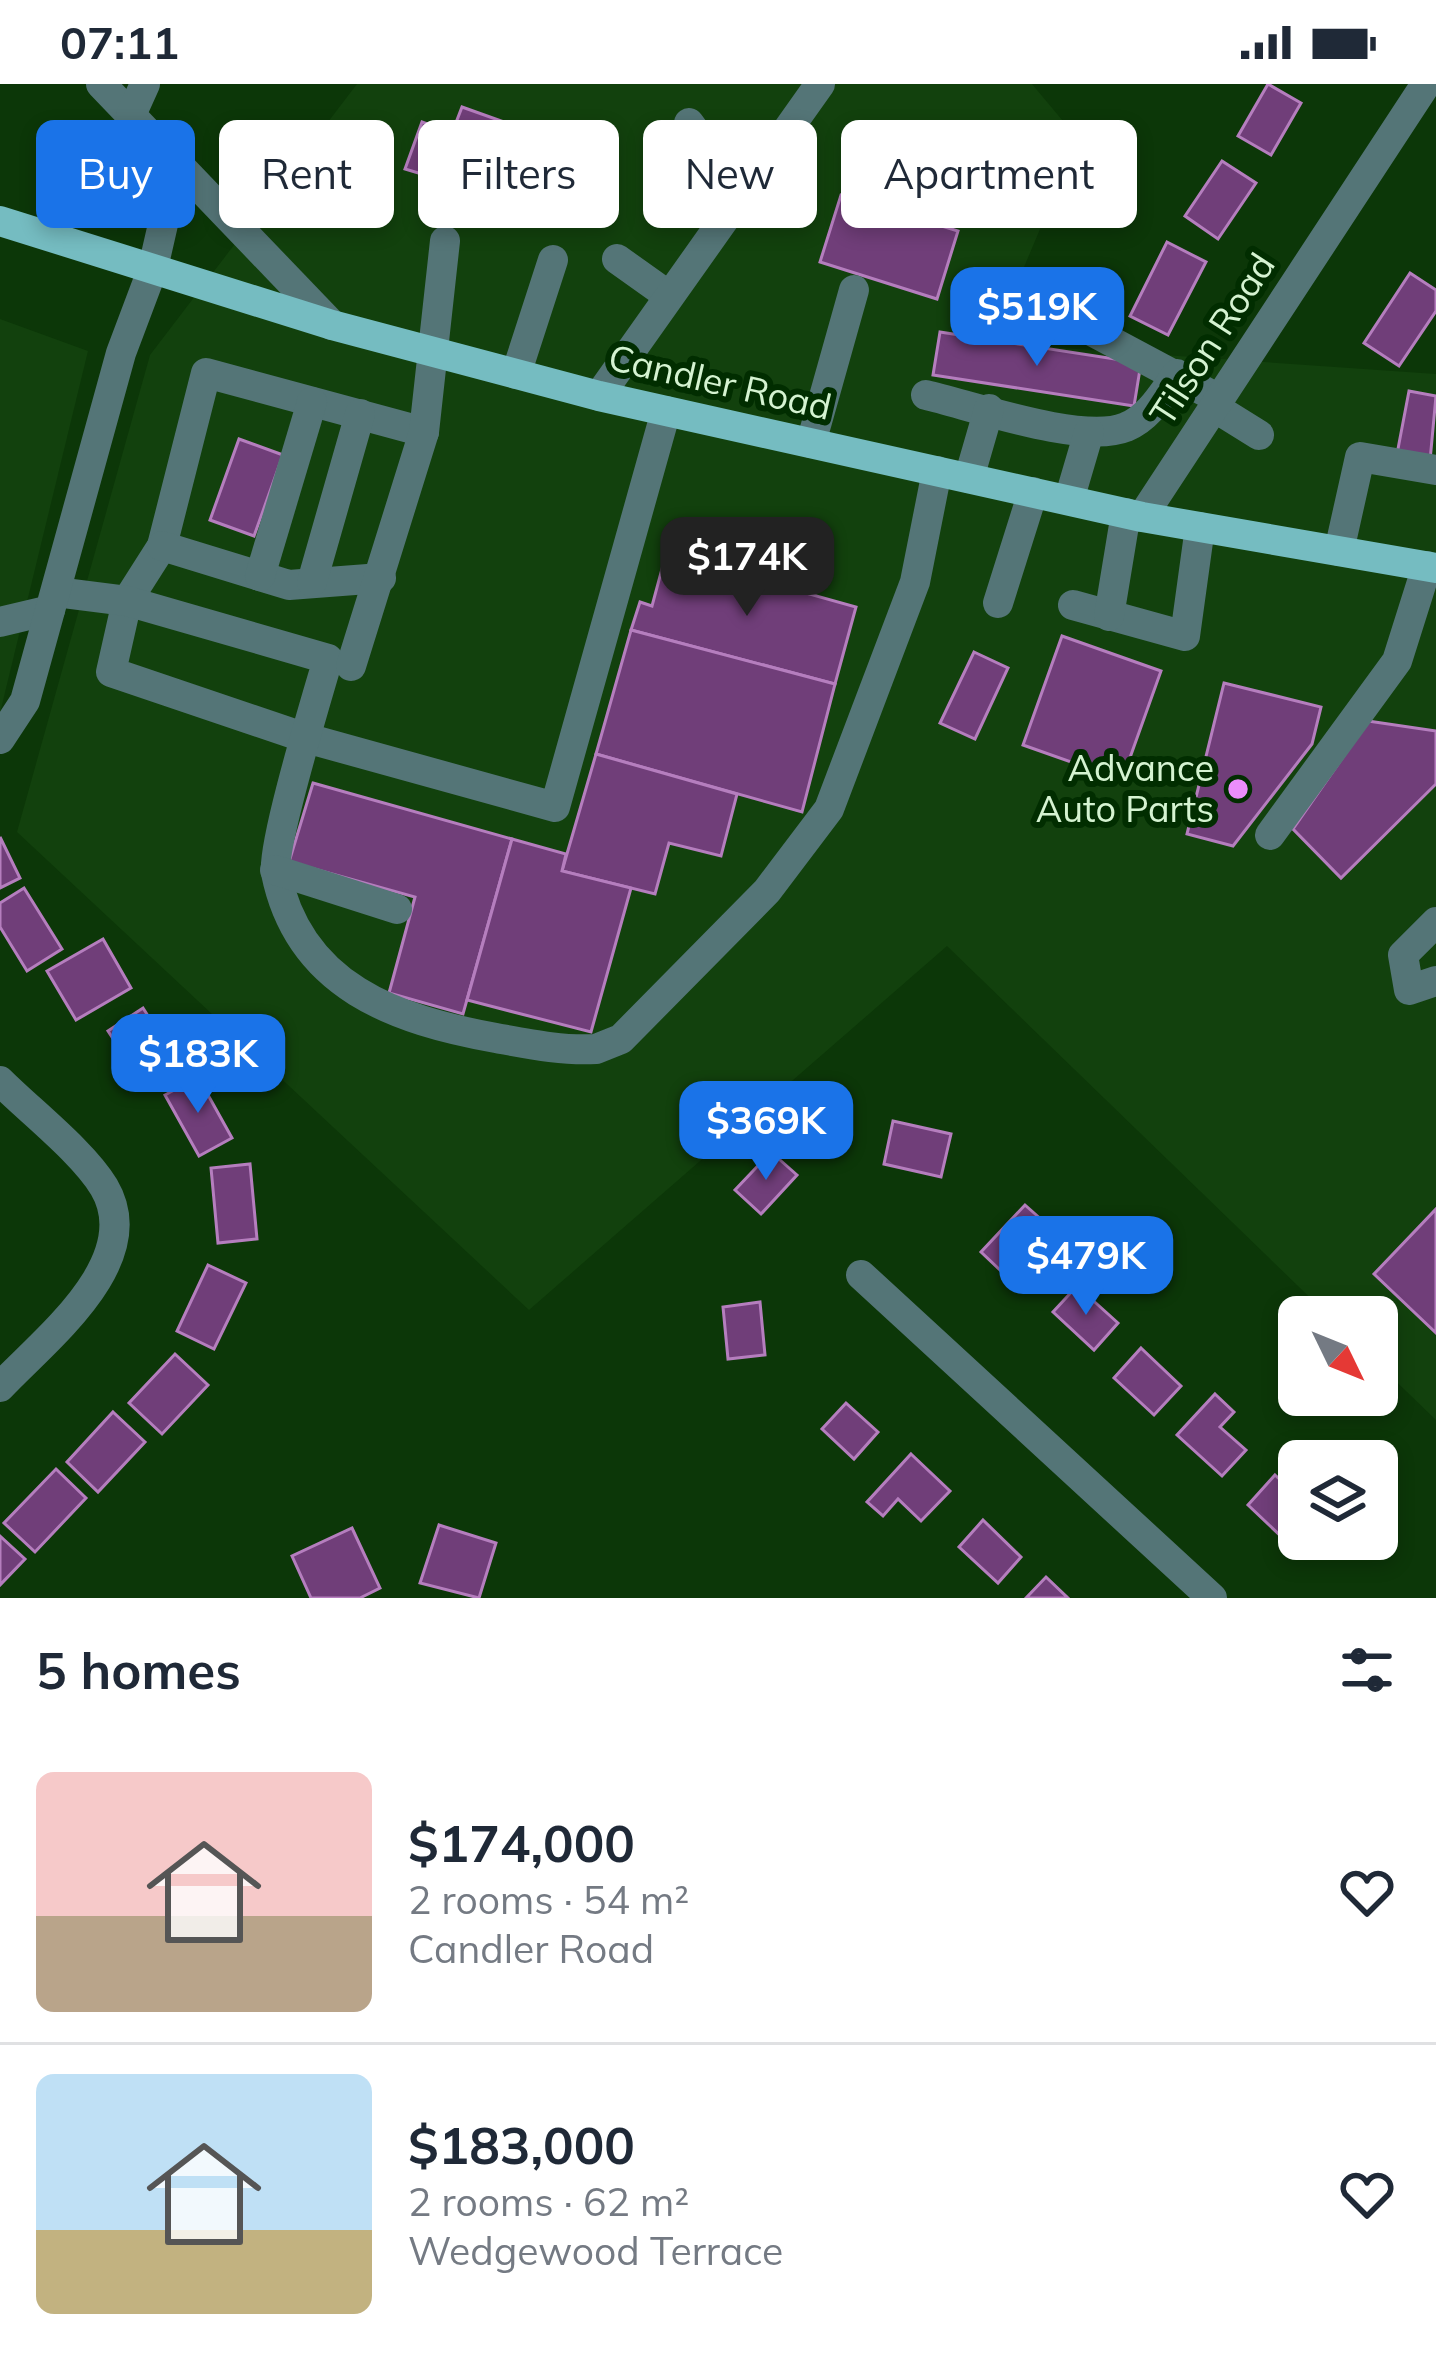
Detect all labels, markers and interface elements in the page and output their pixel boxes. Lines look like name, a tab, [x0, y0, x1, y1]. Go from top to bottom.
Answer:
text: 07:11	[60, 14, 179, 70]
chip: Buy	[36, 120, 195, 228]
chip: Rent	[219, 120, 394, 228]
chip: Filters	[418, 120, 619, 228]
chip: New	[643, 120, 817, 228]
chip: Apartment	[841, 120, 1137, 228]
street label: Tilson Road	[1139, 244, 1284, 433]
pin: $519K	[953, 267, 1121, 369]
text: $519K	[977, 281, 1097, 330]
street label: Candler Road	[604, 334, 836, 429]
pin: $174K	[663, 517, 831, 619]
text: $174K	[687, 531, 807, 580]
place label: Advance Auto Parts	[1036, 745, 1214, 831]
marker: Advance Auto Parts	[1225, 776, 1251, 802]
pin: $183K	[114, 1014, 282, 1116]
text: $183K	[138, 1028, 258, 1077]
pin: $369K	[682, 1081, 850, 1183]
text: $369K	[706, 1095, 826, 1144]
pin: $479K	[1002, 1216, 1170, 1318]
text: $479K	[1026, 1230, 1146, 1279]
north arrow	[1278, 1296, 1398, 1416]
map controls	[1278, 1296, 1398, 1560]
button: layers	[1278, 1440, 1398, 1560]
icon: filters	[1334, 1637, 1400, 1703]
text: 5 homes	[36, 1638, 241, 1702]
text: $174,000	[408, 1811, 635, 1875]
icon: home	[132, 1820, 276, 1964]
icon: heart	[1334, 1859, 1400, 1925]
text: 2 rooms · 54 m²	[408, 1875, 689, 1924]
text: Candler Road	[408, 1924, 654, 1973]
text: $183,000	[408, 2113, 635, 2177]
icon: home	[132, 2122, 276, 2266]
icon: heart	[1334, 2161, 1400, 2227]
text: 2 rooms · 62 m²	[408, 2177, 689, 2226]
text: Wedgewood Terrace	[408, 2226, 783, 2275]

